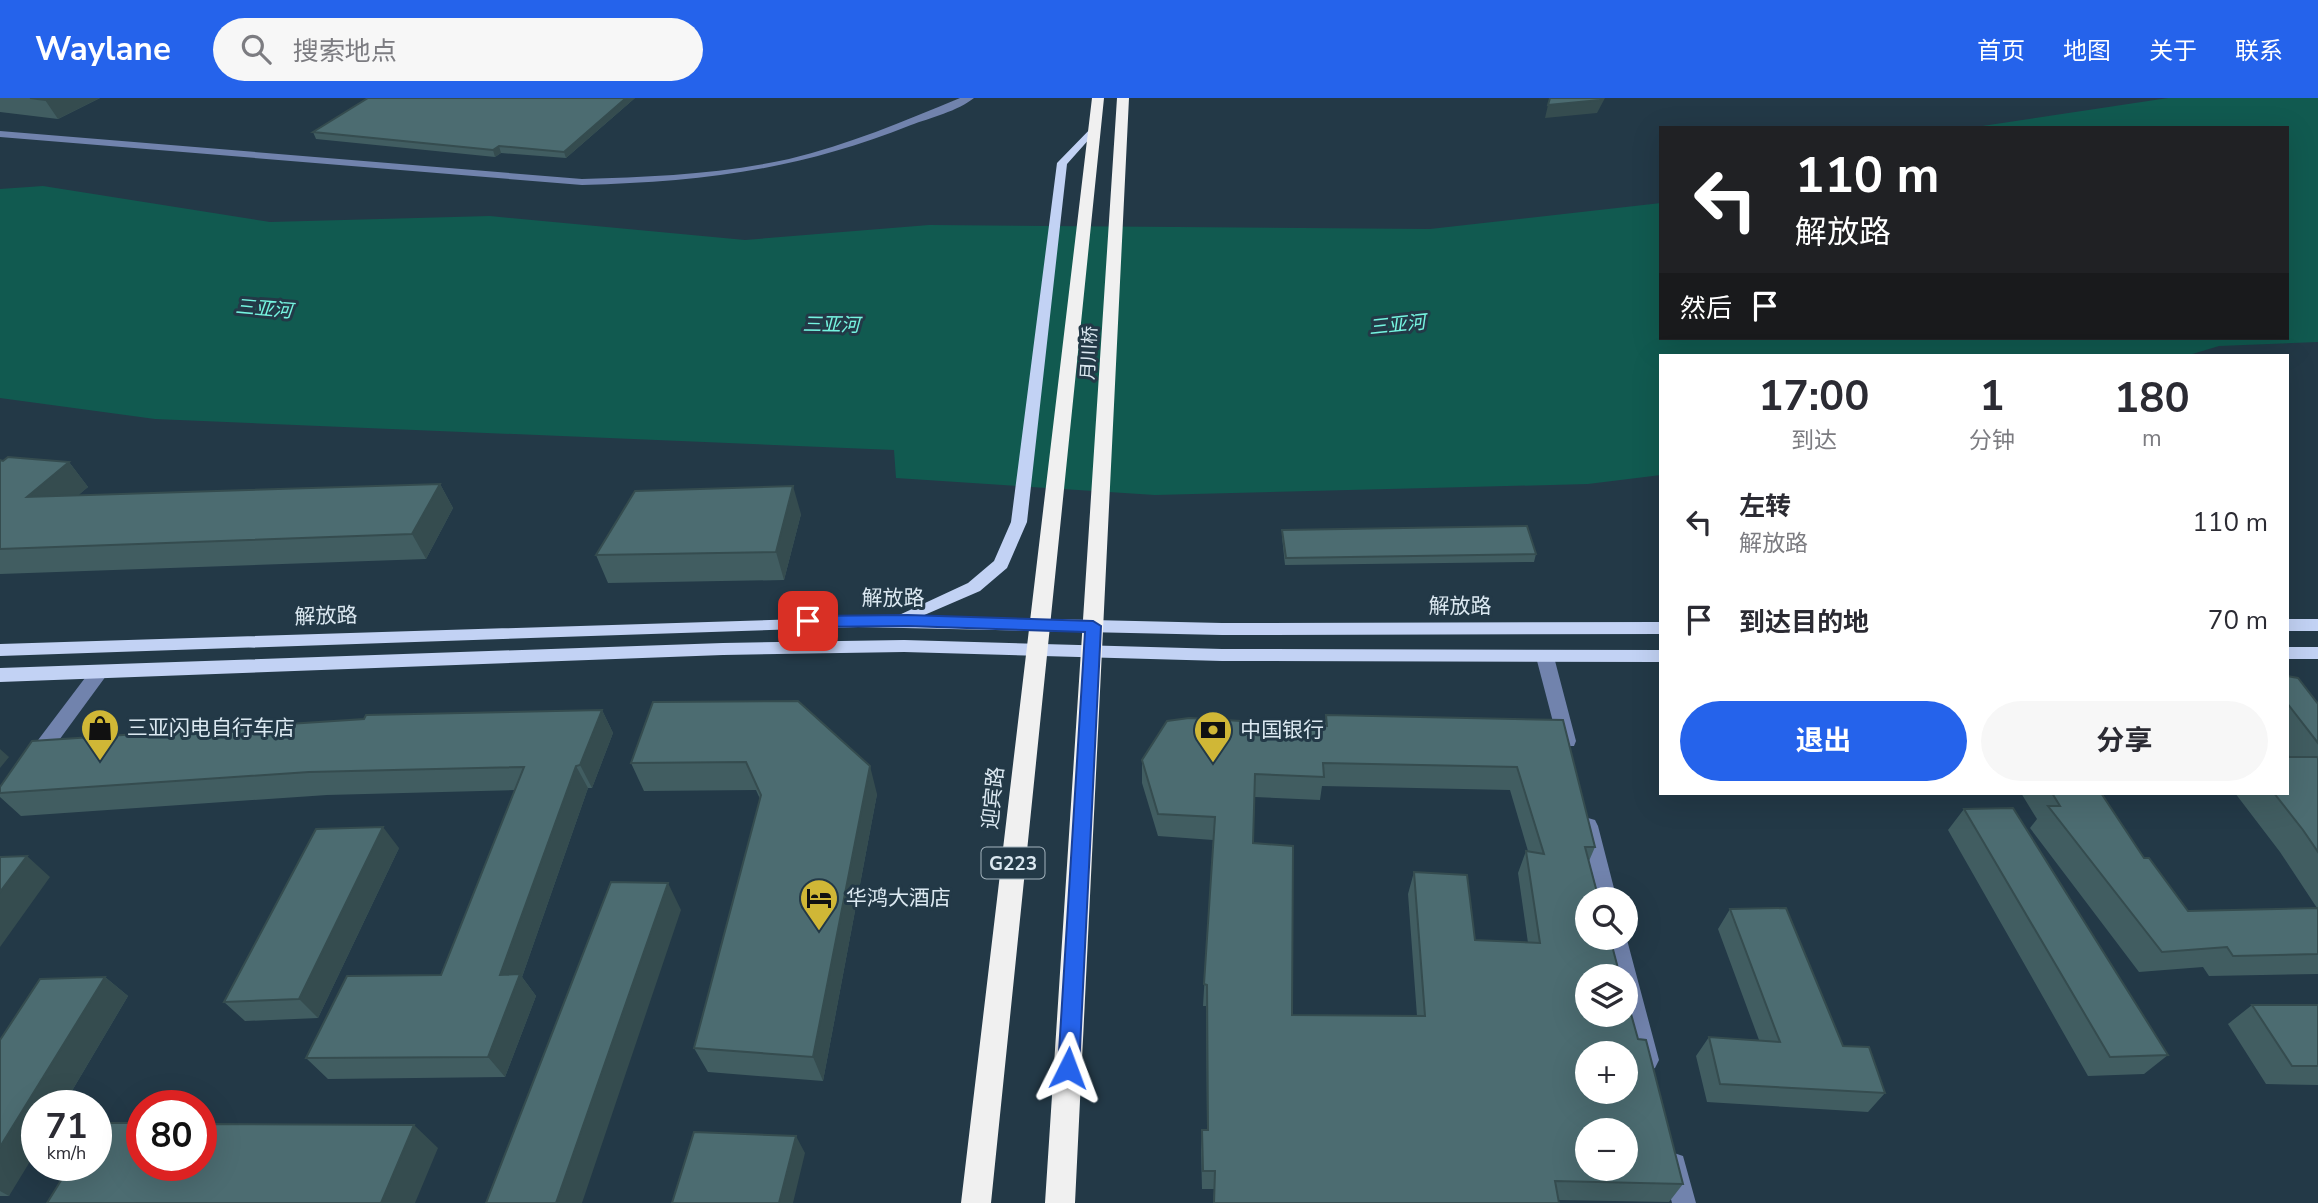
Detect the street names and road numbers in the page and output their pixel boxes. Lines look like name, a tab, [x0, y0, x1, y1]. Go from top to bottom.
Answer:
street label: 月川桥	[1076, 325, 1102, 381]
street label: 解放路	[862, 584, 925, 612]
street label: 解放路	[1429, 592, 1492, 620]
street label: 解放路	[294, 601, 358, 631]
street label: 迎宾路	[976, 765, 1010, 831]
road number: G223	[982, 848, 1044, 878]

